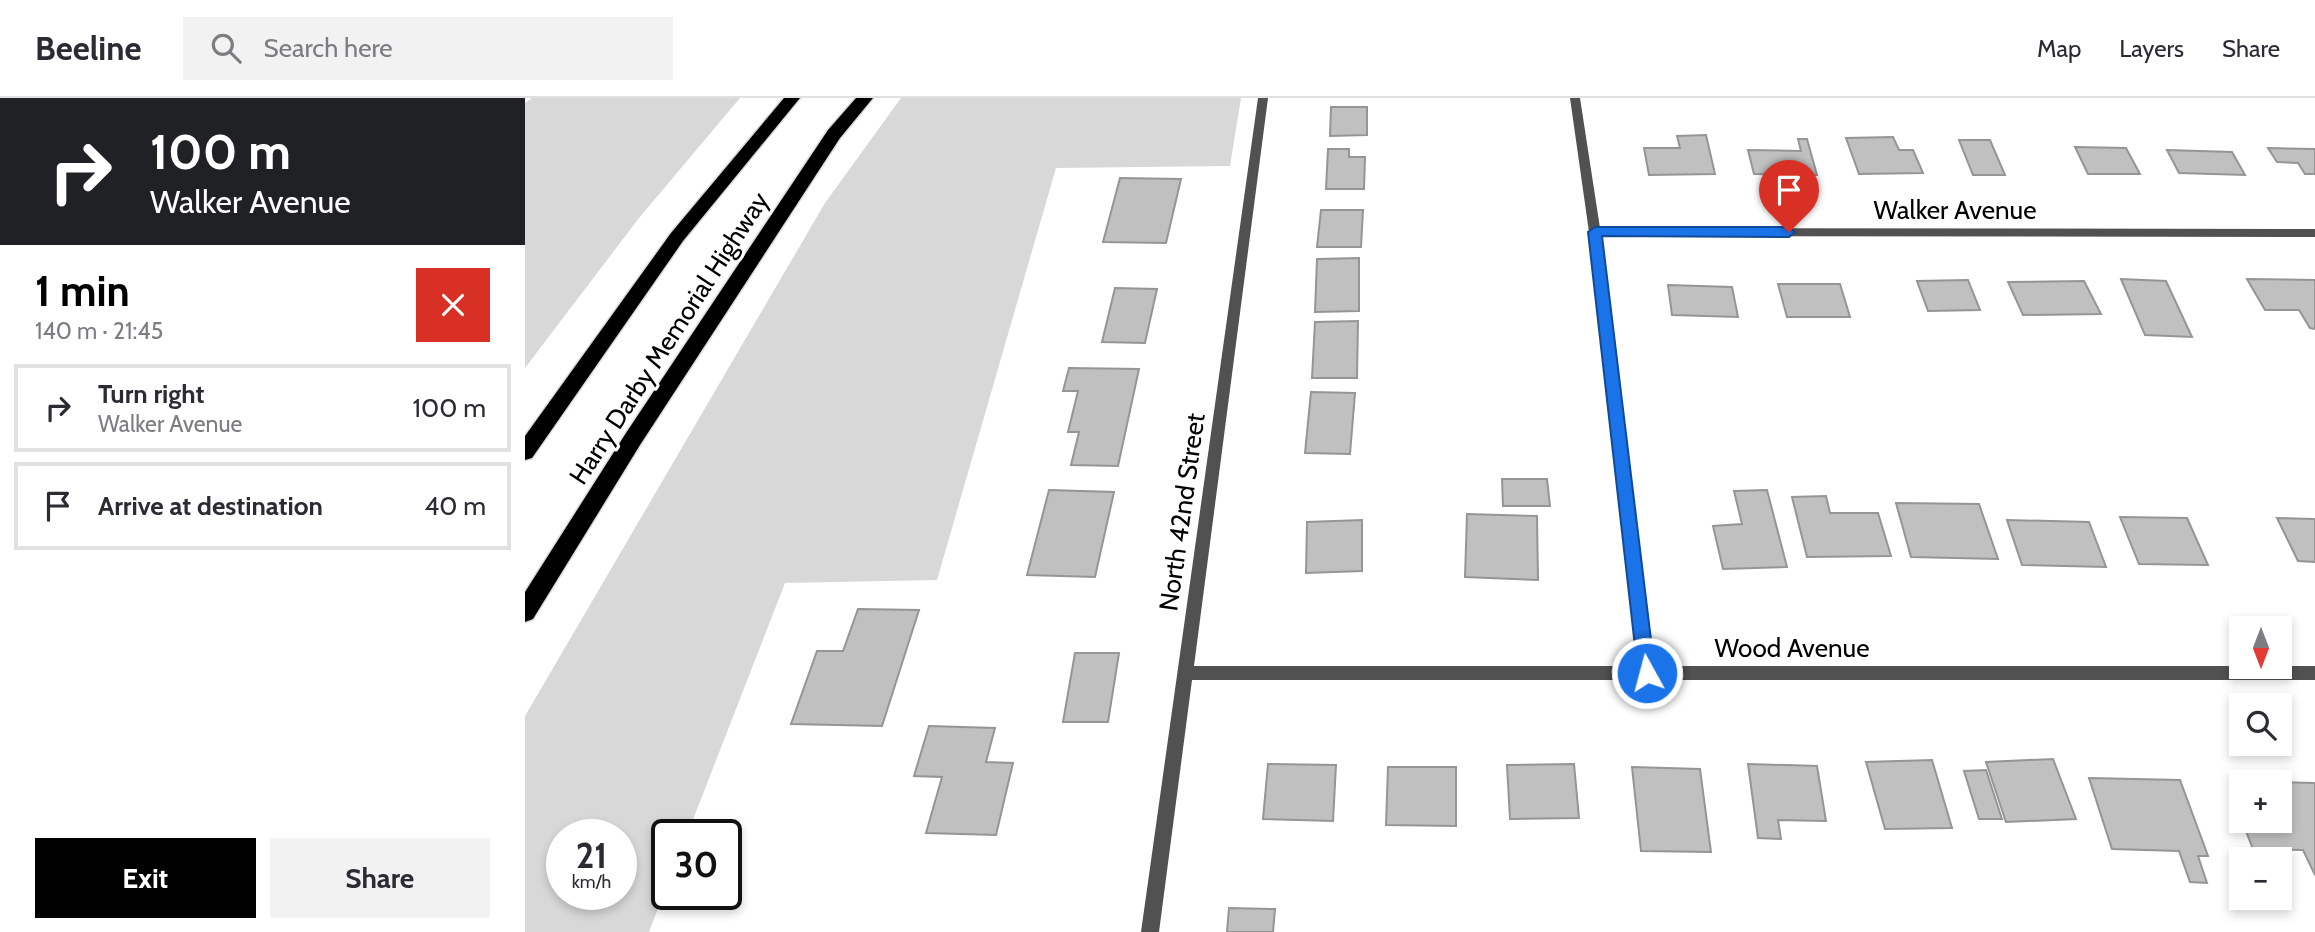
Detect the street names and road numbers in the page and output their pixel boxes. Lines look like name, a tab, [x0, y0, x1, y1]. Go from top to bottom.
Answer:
street label: Harry Darby Memorial Highway	[562, 186, 776, 490]
street label: Walker Avenue	[1873, 194, 2037, 226]
street label: North 42nd Street	[1152, 411, 1212, 613]
street label: Wood Avenue	[1715, 632, 1869, 664]

